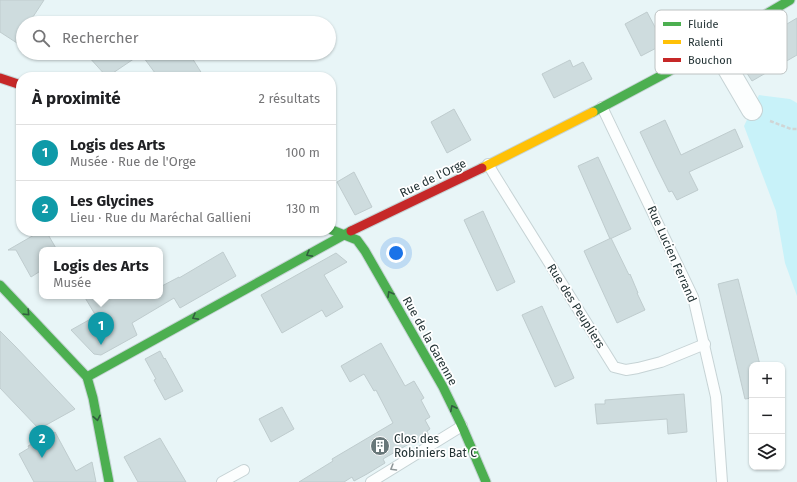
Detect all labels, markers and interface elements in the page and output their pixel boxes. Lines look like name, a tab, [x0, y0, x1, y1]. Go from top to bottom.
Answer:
legend	[655, 10, 787, 74]
search box	[16, 16, 336, 60]
text: Fluide	[688, 18, 719, 31]
icon: search	[30, 27, 52, 49]
text: Rechercher	[62, 29, 138, 47]
text: Ralenti	[688, 36, 723, 49]
text: Bouchon	[688, 54, 732, 67]
text: À proximité	[32, 88, 121, 109]
text: 2 résultats	[259, 91, 320, 106]
text: Logis des Arts	[70, 136, 165, 154]
text: 1	[42, 145, 48, 160]
text: 100 m	[285, 145, 320, 160]
text: Musée · Rue de l'Orge	[70, 154, 196, 169]
street label: Rue de l'Orge	[397, 156, 469, 200]
text: Les Glycines	[70, 192, 154, 210]
text: 2	[42, 201, 48, 216]
text: 130 m	[286, 201, 320, 216]
street label: Rue Lucien Ferrand	[644, 204, 700, 304]
text: Lieu · Rue du Maréchal Gallieni	[70, 210, 251, 225]
your location	[386, 243, 406, 263]
popup	[39, 247, 163, 299]
one-way arrow	[306, 249, 313, 256]
text: Logis des Arts	[53, 257, 149, 275]
street label: Rue des Peupliers	[544, 261, 608, 351]
text: Musée	[53, 275, 91, 290]
one-way arrow	[387, 291, 395, 298]
street label: Rue de la Garenne	[400, 294, 460, 388]
one-way arrow	[22, 309, 29, 316]
pin: 1	[88, 312, 114, 345]
one-way arrow	[192, 312, 199, 319]
map controls	[749, 362, 785, 470]
button: +	[749, 362, 785, 398]
button: −	[749, 398, 785, 434]
one-way arrow	[450, 405, 458, 412]
one-way arrow	[92, 415, 100, 422]
pin: 2	[29, 425, 55, 458]
place label: Clos des Robiniers Bat C	[394, 432, 477, 460]
button: layers	[749, 434, 785, 470]
building icon: Clos des Robiniers Bat C	[369, 435, 391, 457]
one-way arrow	[390, 464, 397, 471]

